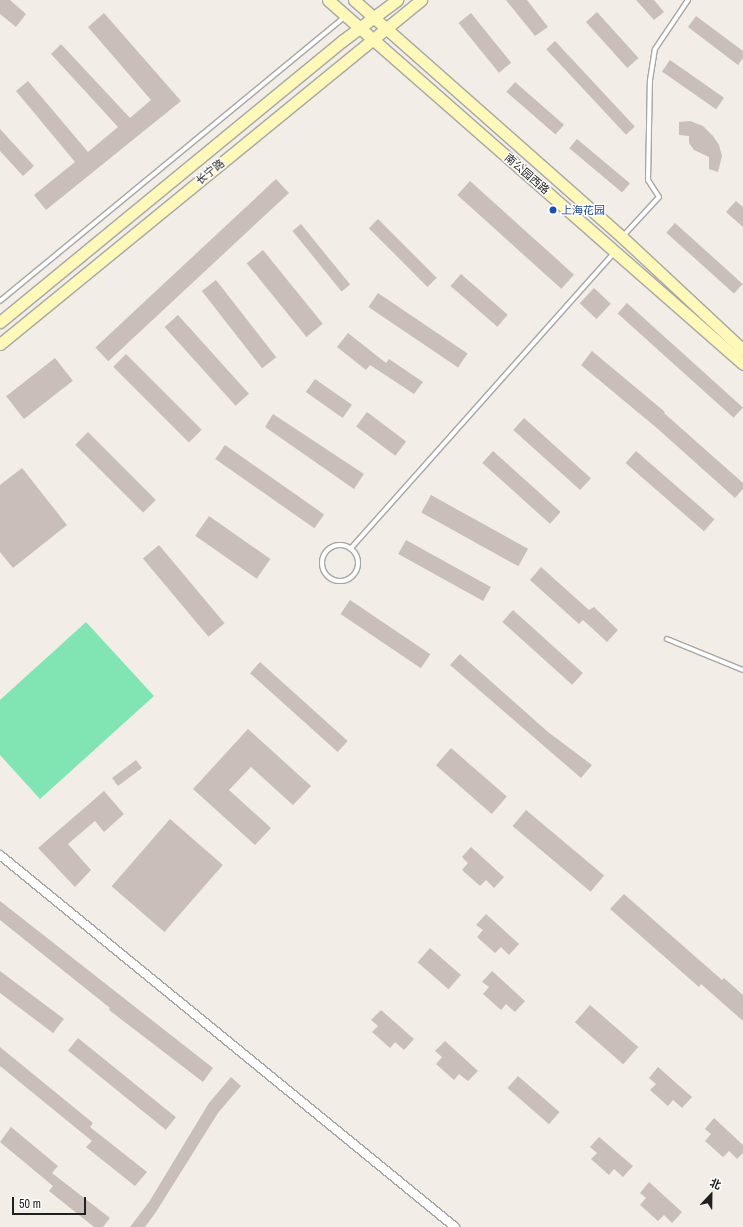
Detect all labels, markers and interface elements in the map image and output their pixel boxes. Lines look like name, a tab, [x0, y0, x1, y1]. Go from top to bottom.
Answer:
street label: 南公园西路	[502, 151, 552, 197]
street label: 长宁路	[193, 156, 227, 188]
place label: 上海花园	[561, 203, 605, 217]
marker: 上海花园	[548, 205, 558, 215]
north arrow	[691, 1175, 731, 1215]
text: 北	[708, 1175, 723, 1192]
scale bar	[14, 1189, 88, 1215]
text: 50 m	[19, 1196, 41, 1212]

